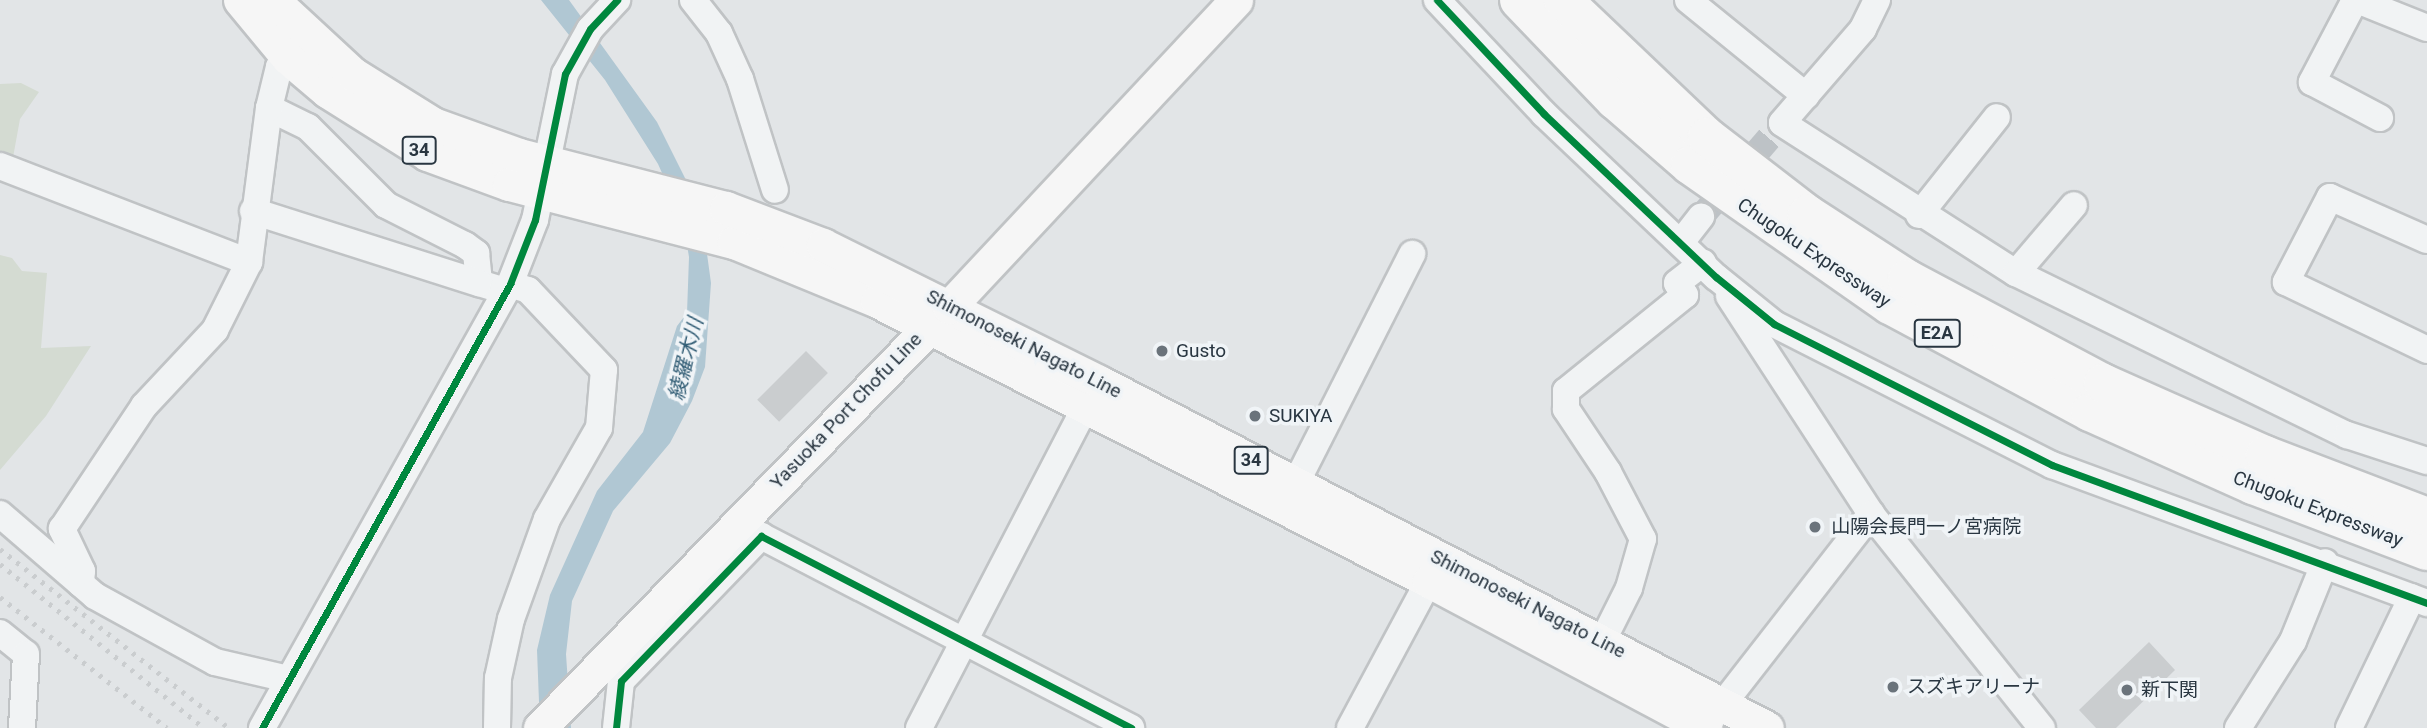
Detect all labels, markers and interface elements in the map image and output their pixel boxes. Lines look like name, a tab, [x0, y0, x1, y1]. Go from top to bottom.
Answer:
road number: 34	[402, 135, 436, 164]
street label: Chugoku Expressway	[1733, 193, 1895, 313]
street label: Shimonoseki Nagato Line	[923, 285, 1125, 403]
water label: 綾羅木川	[664, 315, 708, 403]
road number: E2A	[1912, 318, 1962, 348]
street label: Yasuoka Port Chofu Line	[765, 328, 927, 494]
place label: Gusto	[1176, 340, 1226, 362]
marker: Gusto	[1154, 343, 1170, 359]
place label: SUKIYA	[1269, 405, 1332, 427]
marker: SUKIYA	[1247, 408, 1263, 424]
road number: 34	[1234, 446, 1268, 474]
street label: Chugoku Expressway	[2230, 466, 2406, 552]
place label: 山陽会長門一ノ宮病院	[1831, 516, 2021, 538]
marker: 山陽会長門一ノ宮病院	[1805, 517, 1825, 537]
street label: Shimonoseki Nagato Line	[1427, 545, 1629, 663]
place label: スズキアリーナ	[1907, 676, 2040, 698]
marker: スズキアリーナ	[1885, 679, 1901, 695]
place label: 新下関	[2141, 679, 2198, 701]
marker: 新下関	[2119, 682, 2135, 698]

